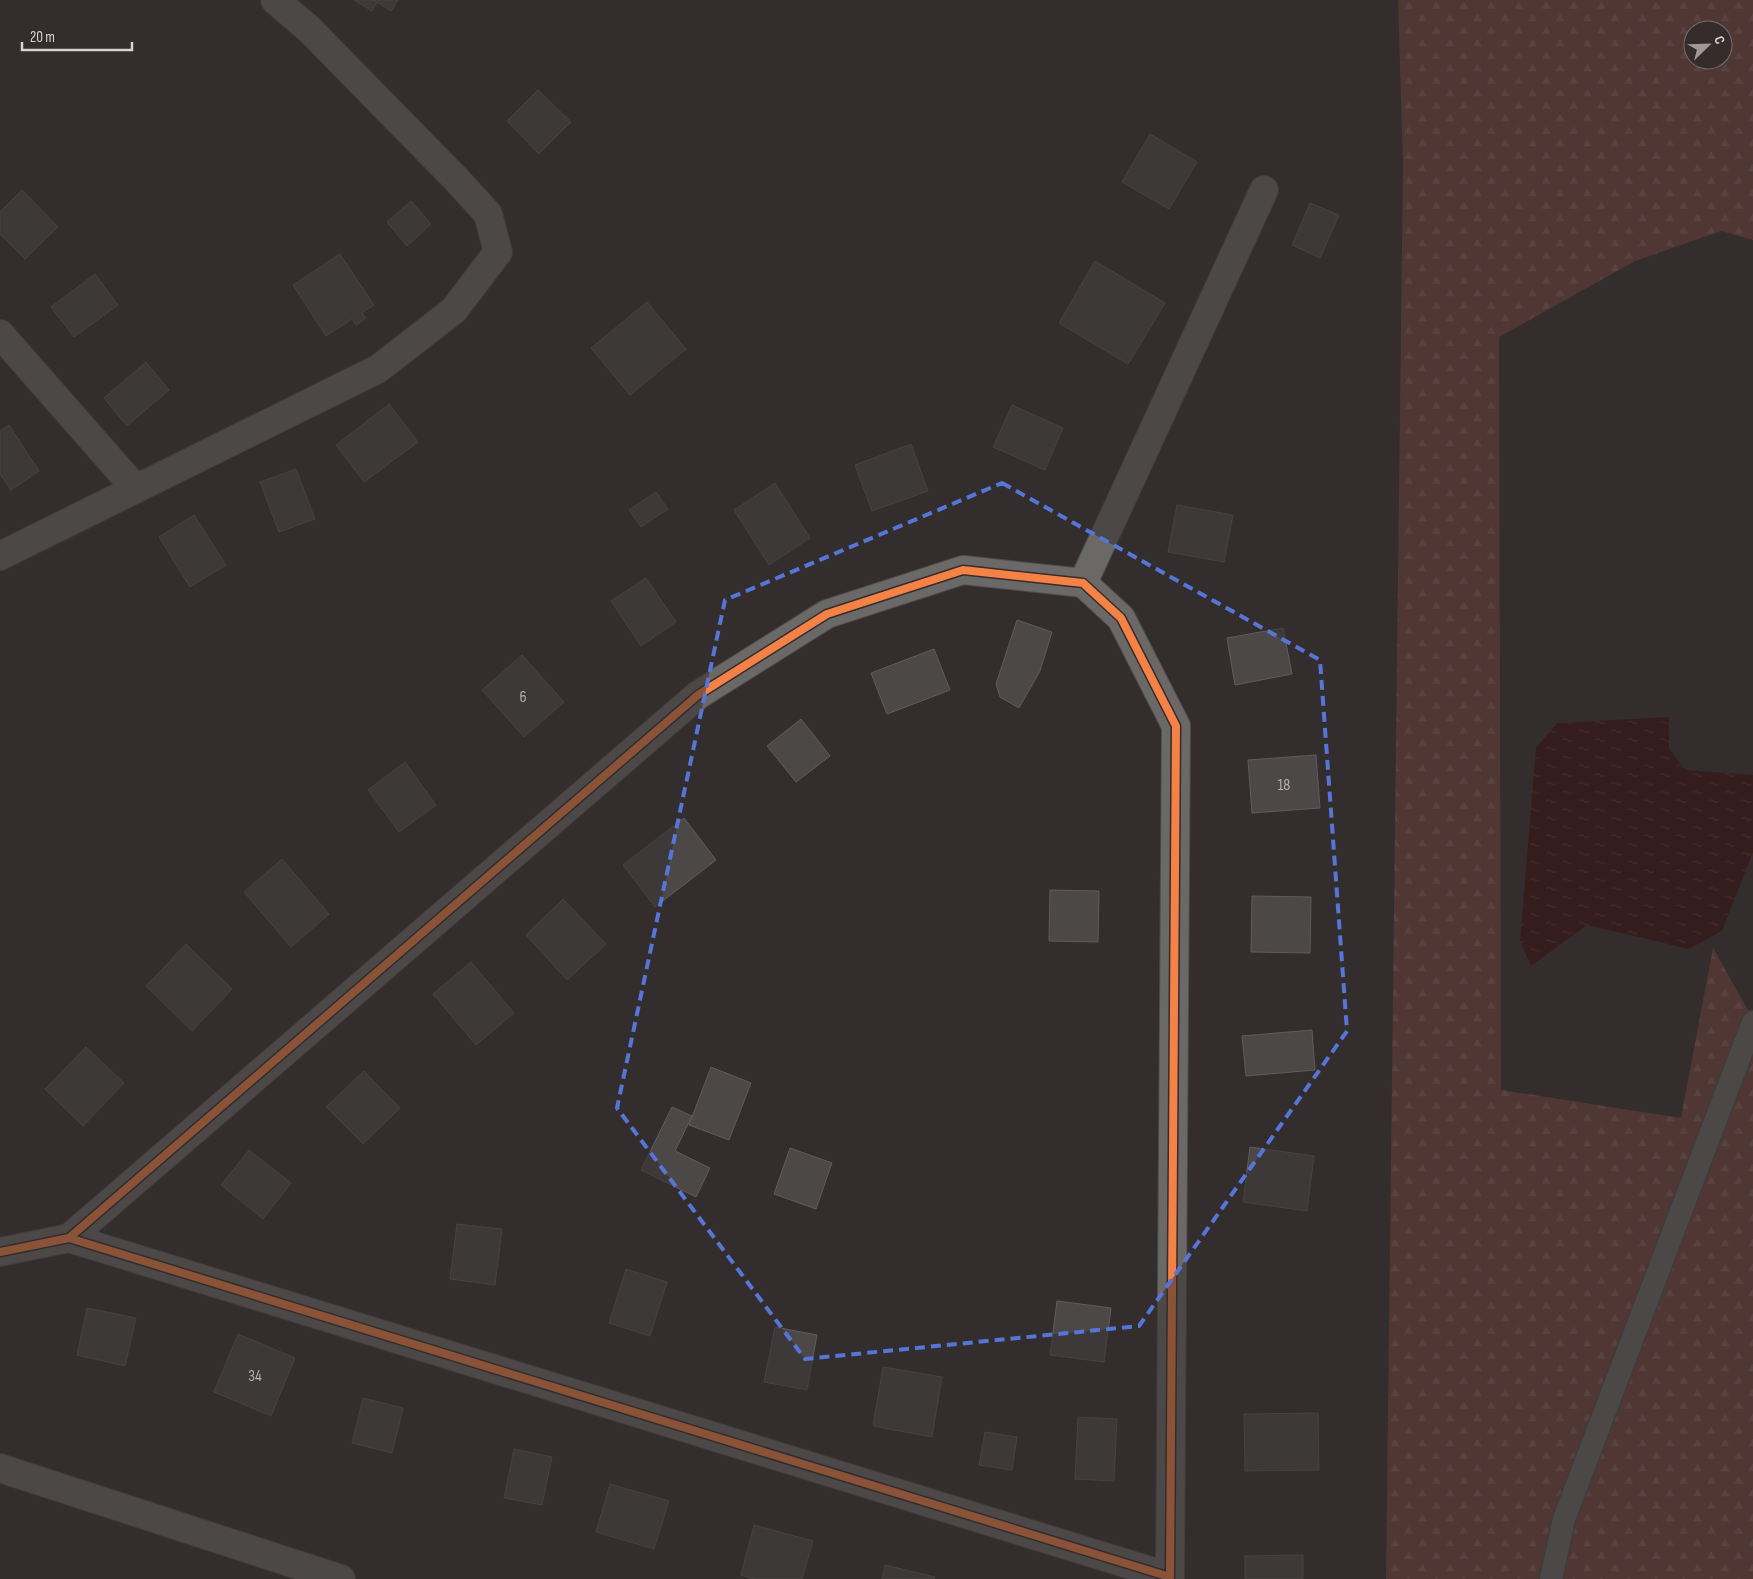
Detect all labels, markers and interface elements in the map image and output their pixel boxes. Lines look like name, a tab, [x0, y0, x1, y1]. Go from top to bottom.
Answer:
scale bar	[22, 20, 132, 52]
north arrow	[1683, 20, 1733, 70]
text: 20 m	[30, 28, 55, 47]
text: С	[1710, 33, 1729, 47]
house number: 6	[519, 688, 527, 707]
house number: 18	[1278, 776, 1290, 795]
house number: 34	[248, 1367, 262, 1386]

